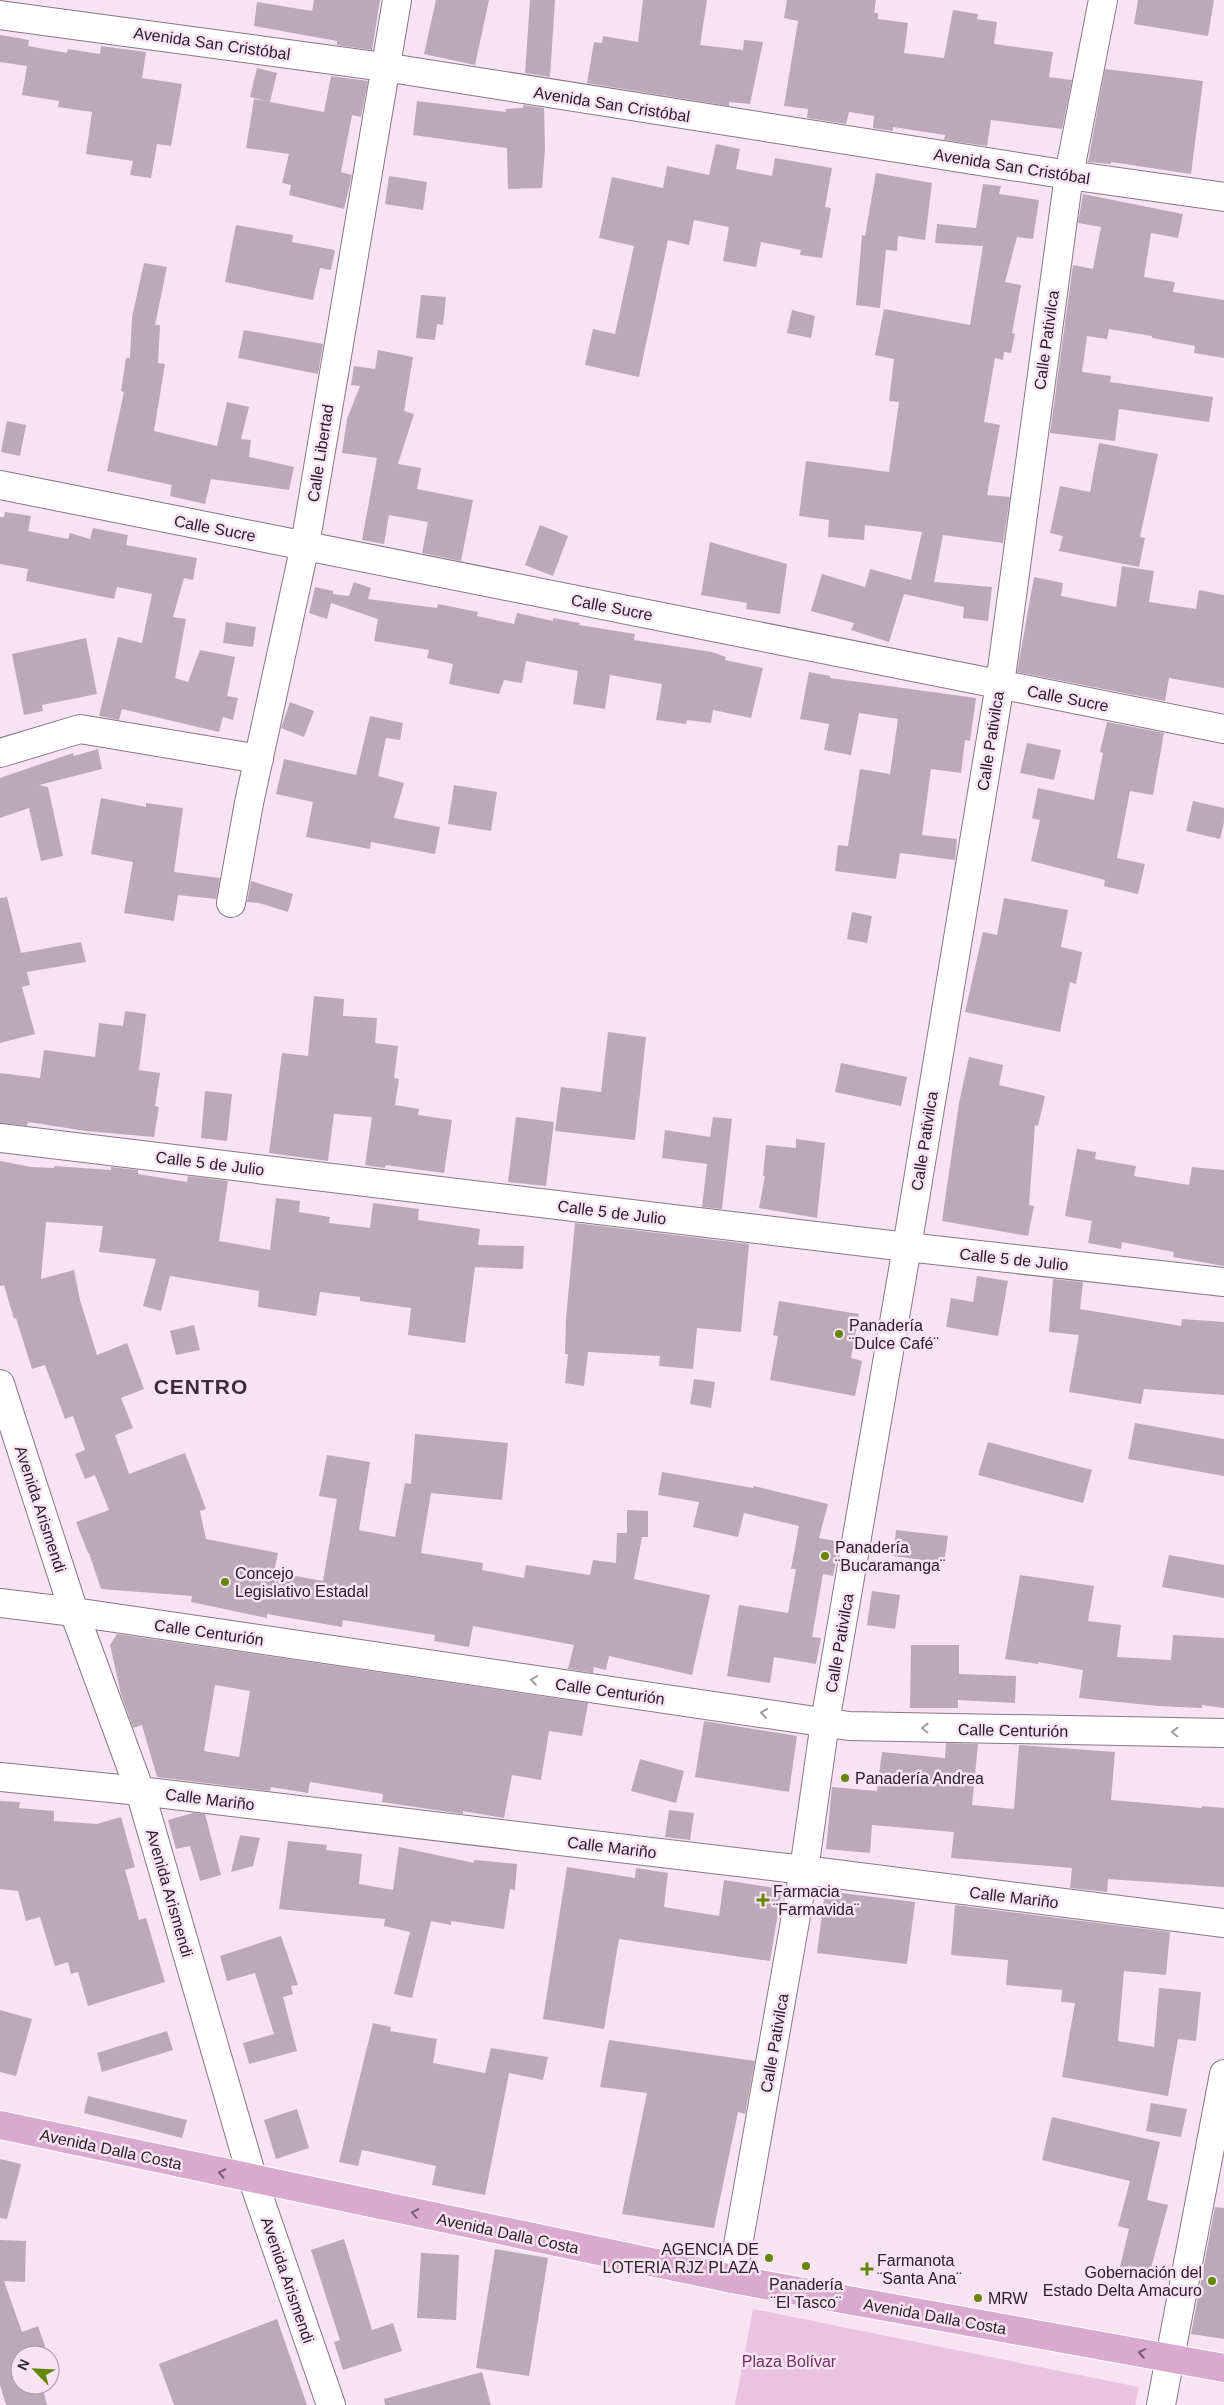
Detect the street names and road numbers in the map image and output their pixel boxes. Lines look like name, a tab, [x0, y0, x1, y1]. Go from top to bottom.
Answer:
street label: Avenida San Cristóbal	[133, 24, 291, 63]
street label: Avenida San Cristóbal	[533, 84, 691, 125]
street label: Avenida San Cristóbal	[933, 146, 1091, 187]
street label: Calle Pativilca	[1031, 289, 1062, 391]
street label: Calle Libertad	[304, 403, 337, 503]
street label: Calle Sucre	[173, 512, 257, 545]
street label: Calle Sucre	[570, 591, 654, 624]
street label: Calle Sucre	[1026, 682, 1110, 715]
street label: Calle Pativilca	[974, 690, 1007, 792]
street label: Calle Pativilca	[908, 1090, 941, 1192]
street label: Calle 5 de Julio	[155, 1148, 265, 1179]
street label: Calle 5 de Julio	[557, 1197, 667, 1228]
street label: Calle 5 de Julio	[959, 1245, 1069, 1274]
street label: Avenida Arismendi	[12, 1444, 69, 1575]
street label: Calle Pativilca	[822, 1592, 857, 1694]
street label: Calle Centurión	[153, 1616, 265, 1649]
street label: Calle Centurión	[554, 1675, 666, 1708]
street label: Calle Centurión	[958, 1721, 1068, 1740]
street label: Calle Mariño	[164, 1786, 256, 1813]
street label: Avenida Arismendi	[143, 1827, 196, 1959]
street label: Calle Mariño	[566, 1834, 658, 1861]
street label: Calle Mariño	[968, 1884, 1060, 1911]
street label: Calle Pativilca	[757, 1992, 792, 2094]
street label: Avenida Dalla Costa	[38, 2126, 184, 2173]
street label: Avenida Dalla Costa	[435, 2210, 581, 2257]
street label: Avenida Arismendi	[258, 2215, 317, 2345]
street label: Avenida Dalla Costa	[862, 2296, 1008, 2337]

